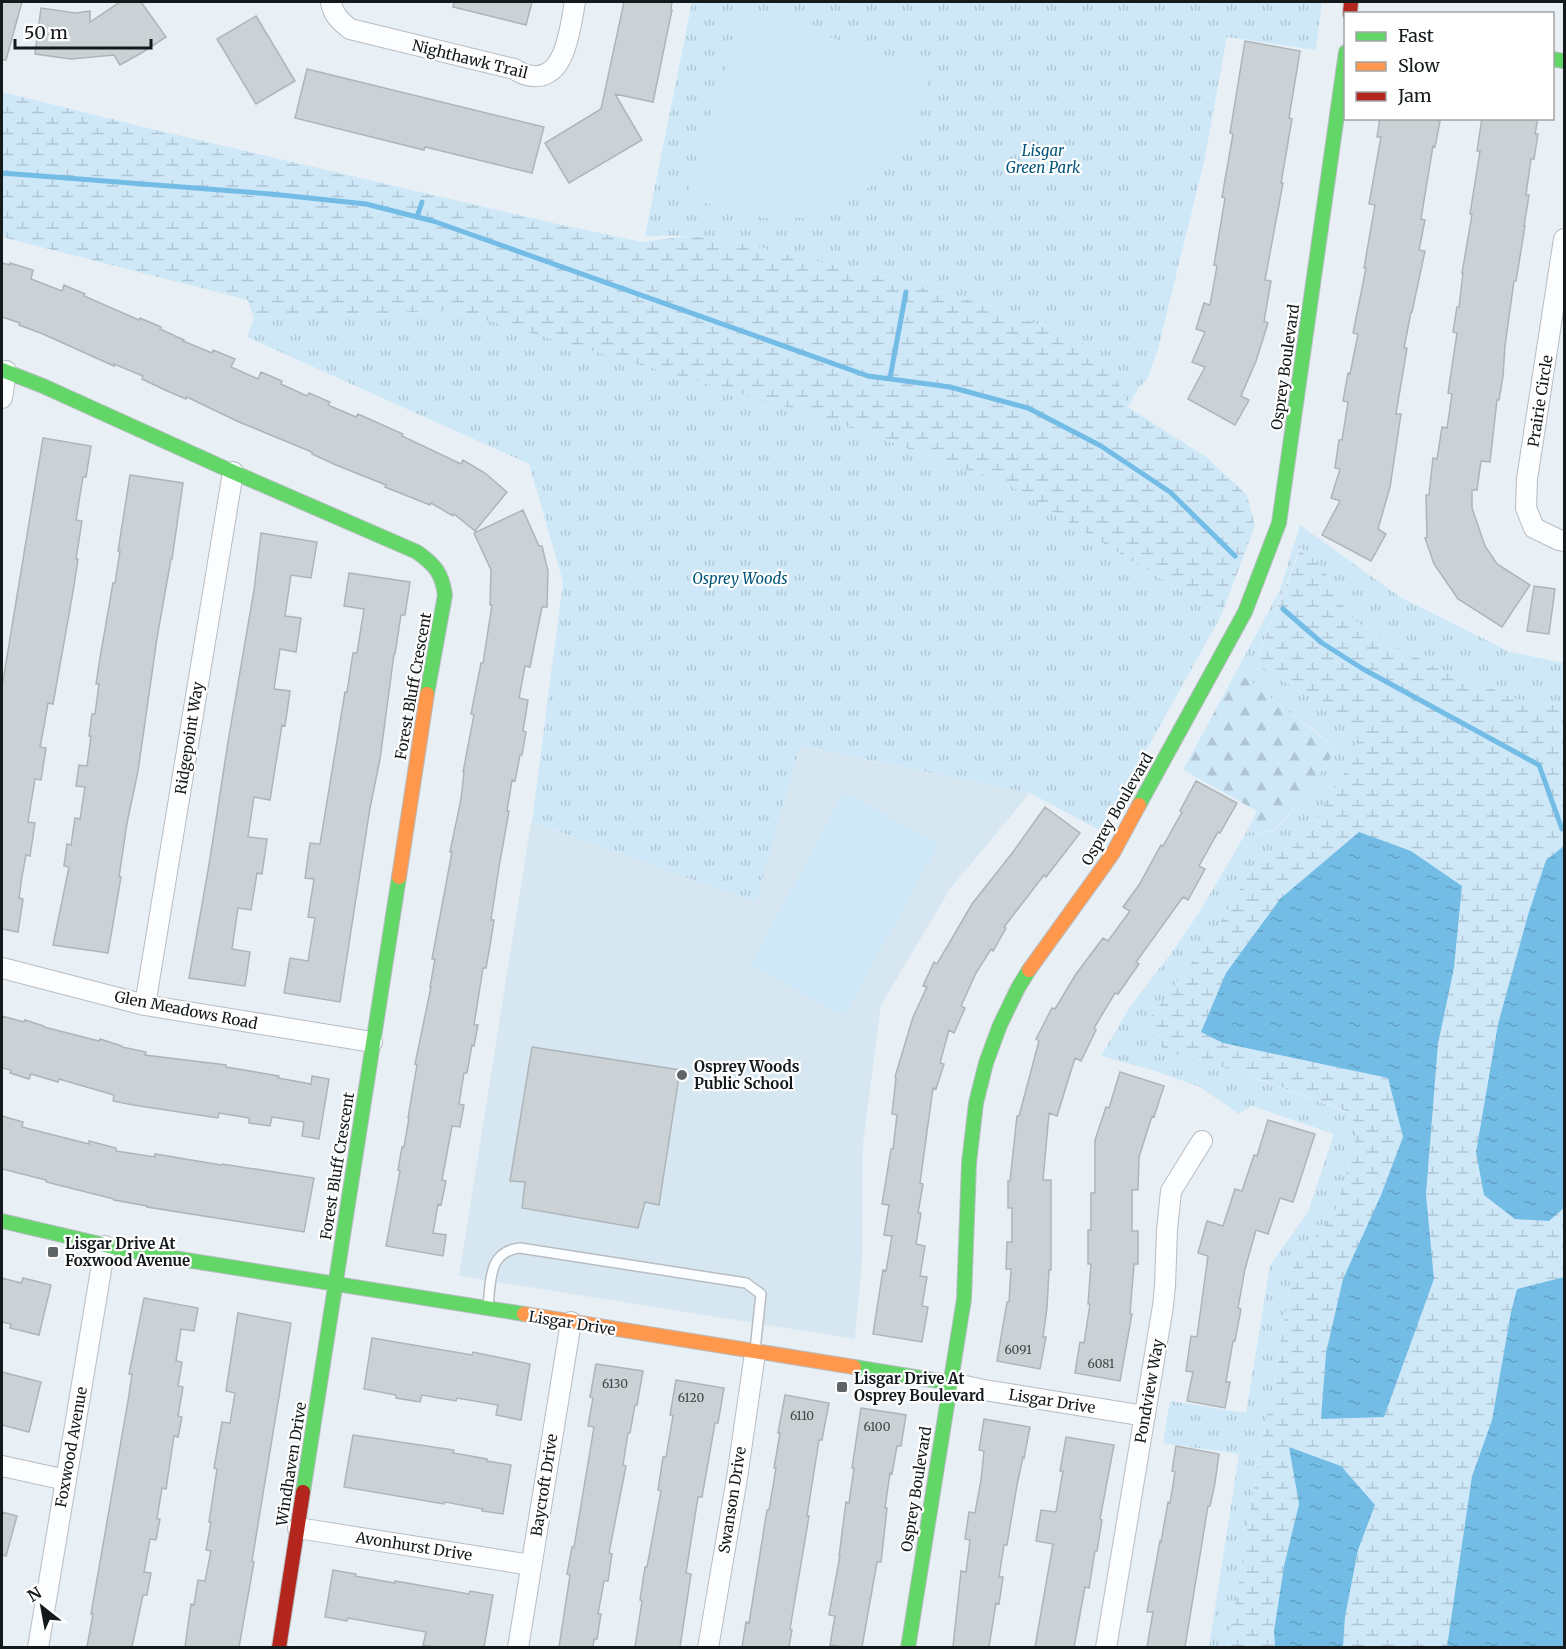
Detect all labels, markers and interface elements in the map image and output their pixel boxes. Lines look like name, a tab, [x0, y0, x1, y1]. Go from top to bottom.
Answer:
scale bar	[15, 12, 152, 50]
legend	[1344, 12, 1554, 120]
text: 50 m	[24, 21, 68, 44]
text: Fast	[1398, 24, 1434, 47]
street label: Nighthawk Trail	[410, 35, 530, 83]
text: Slow	[1398, 54, 1441, 77]
text: Jam	[1397, 84, 1432, 107]
park label: Lisgar Green Park	[1006, 141, 1081, 177]
street label: Osprey Boulevard	[1267, 303, 1303, 431]
street label: Prairie Circle	[1523, 353, 1557, 448]
park label: Osprey Woods	[692, 569, 788, 588]
street label: Forest Bluff Crescent	[391, 611, 435, 761]
street label: Ridgepoint Way	[171, 680, 207, 796]
street label: Osprey Boulevard	[1077, 749, 1157, 869]
street label: Glen Meadows Road	[113, 987, 259, 1033]
place label: Osprey Woods Public School	[694, 1057, 800, 1093]
marker: Osprey Woods Public School	[675, 1068, 689, 1082]
street label: Forest Bluff Crescent	[316, 1091, 358, 1241]
place label: Lisgar Drive At Foxwood Avenue	[65, 1234, 190, 1270]
marker: Lisgar Drive At Foxwood Avenue	[46, 1245, 60, 1259]
street label: Lisgar Drive	[527, 1307, 617, 1339]
street label: Pondview Way	[1130, 1337, 1168, 1445]
house number: 6091	[1004, 1342, 1032, 1357]
house number: 6081	[1087, 1356, 1115, 1371]
place label: Lisgar Drive At Osprey Boulevard	[854, 1369, 985, 1405]
house number: 6130	[602, 1376, 628, 1391]
marker: Lisgar Drive At Osprey Boulevard	[835, 1380, 849, 1394]
street label: Foxwood Avenue	[51, 1385, 91, 1509]
street label: Lisgar Drive	[1007, 1385, 1097, 1417]
house number: 6120	[678, 1390, 704, 1405]
street label: Windhaven Drive	[272, 1401, 310, 1528]
house number: 6110	[790, 1408, 814, 1423]
house number: 6100	[864, 1419, 891, 1434]
street label: Osprey Boulevard	[897, 1425, 935, 1553]
street label: Baycroft Drive	[527, 1432, 562, 1538]
street label: Swanson Drive	[714, 1445, 750, 1555]
street label: Avonhurst Drive	[353, 1527, 474, 1565]
north arrow	[12, 1577, 72, 1637]
text: N	[24, 1582, 45, 1606]

